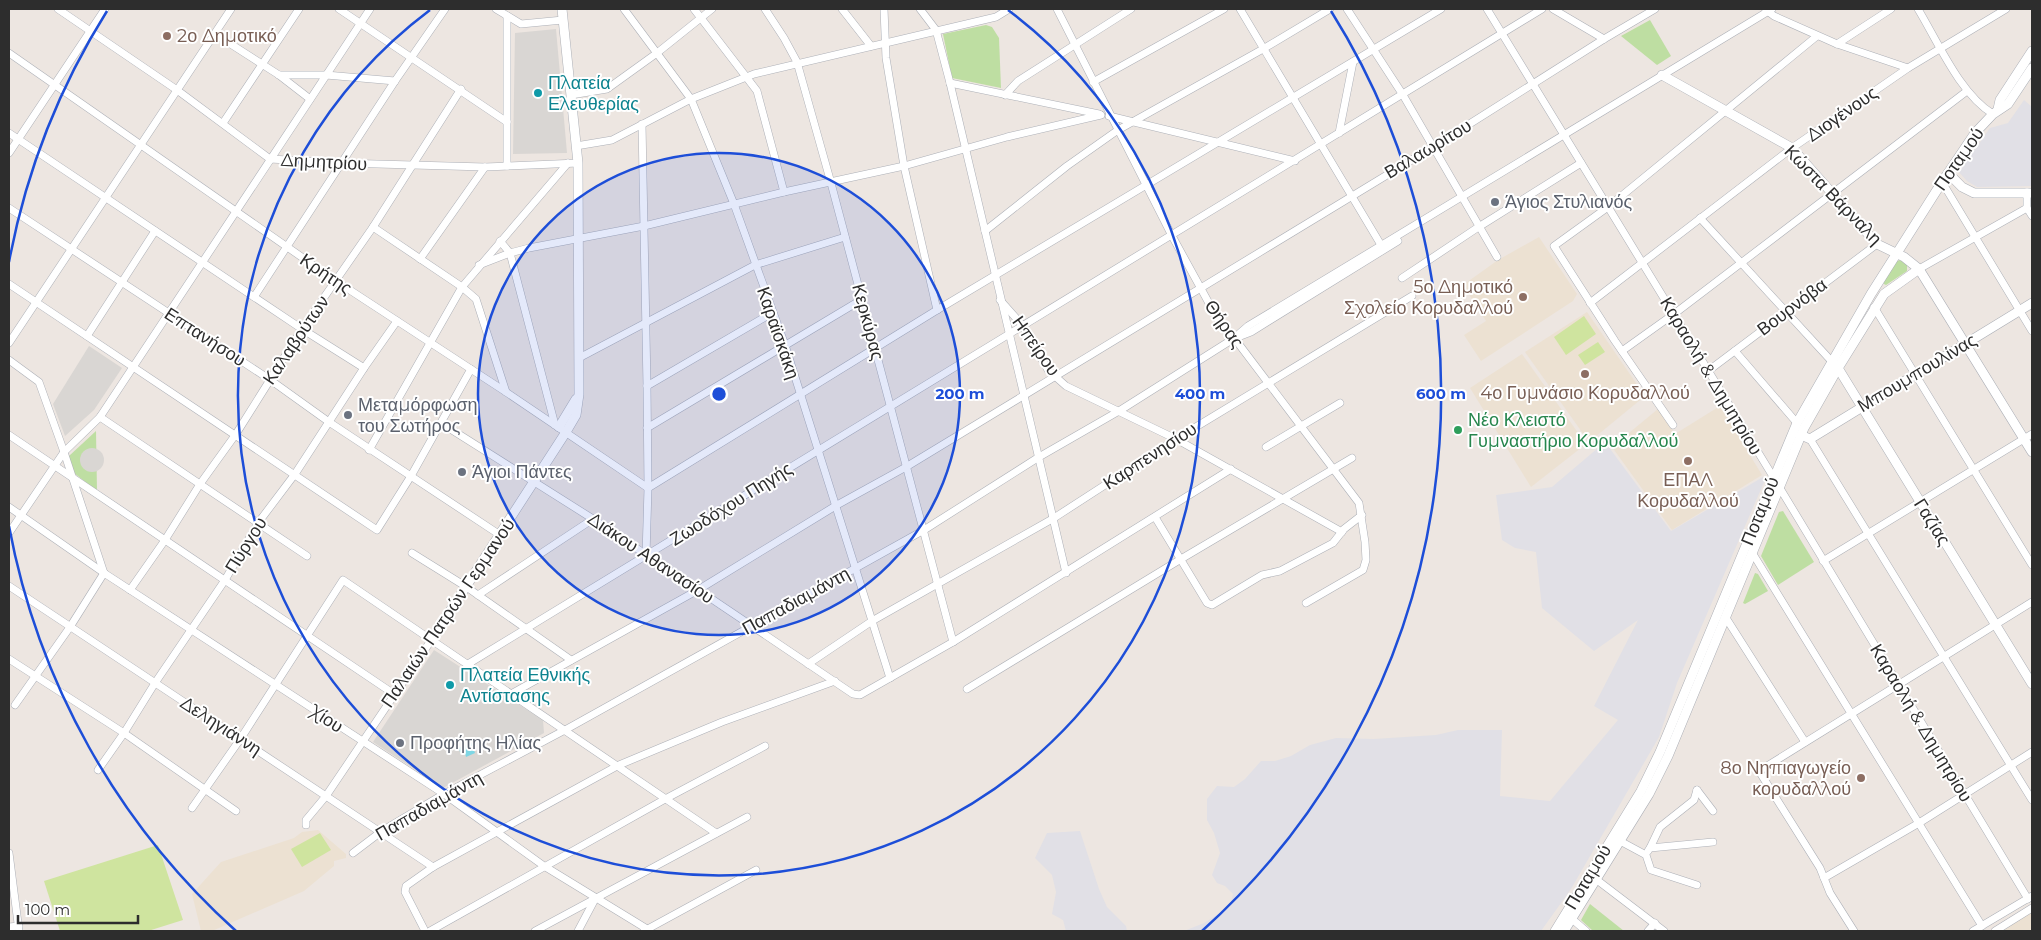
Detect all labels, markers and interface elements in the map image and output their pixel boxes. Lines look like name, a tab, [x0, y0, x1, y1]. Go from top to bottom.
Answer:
place label: 2ο Δημοτικό	[177, 25, 277, 47]
marker: 2ο Δημοτικό	[161, 30, 173, 42]
place label: Πλατεία Ελευθερίας	[548, 72, 639, 115]
street label: Διογένους	[1802, 81, 1882, 146]
marker: Πλατεία Ελευθερίας	[532, 87, 544, 99]
street label: Βαλαωρίτου	[1381, 114, 1475, 184]
street label: Ποταμού	[1929, 123, 1989, 195]
street label: Κώστα Βάρναλη	[1780, 140, 1886, 250]
street label: Δημητρίου	[280, 149, 368, 175]
place label: Άγιος Στυλιανός	[1505, 191, 1632, 213]
marker: Άγιος Στυλιανός	[1489, 196, 1501, 208]
street label: Κρήτης	[296, 249, 356, 300]
street label: Βουρνόβα	[1753, 274, 1831, 340]
place label: 5ο Δημοτικό Σχολείο Κορυδαλλού	[1344, 276, 1513, 319]
street label: Κερκύρας	[847, 281, 889, 363]
street label: Καραϊσκάκη	[752, 284, 804, 382]
street label: Καλαβρύτων	[258, 291, 334, 389]
marker: 5ο Δημοτικό Σχολείο Κορυδαλλού	[1517, 291, 1529, 303]
street label: Καραολή & Δημητρίου	[1655, 293, 1767, 459]
street label: Θήρας	[1200, 296, 1248, 352]
street label: Επτανήσου	[160, 303, 250, 371]
street label: Ηπείρου	[1007, 312, 1065, 380]
street label: Μπουμπουλίνας	[1854, 329, 1981, 417]
marker: 4ο Γυμνάσιο Κορυδαλλού	[1579, 368, 1591, 380]
place label: 4ο Γυμνάσιο Κορυδαλλού	[1480, 382, 1690, 404]
text: 200 m	[935, 384, 985, 403]
text: 400 m	[1175, 384, 1225, 403]
text: 600 m	[1416, 384, 1466, 403]
centre of rings	[710, 385, 728, 403]
place label: Μεταμόρφωση του Σωτήρος	[358, 394, 478, 437]
marker: Μεταμόρφωση του Σωτήρος	[342, 409, 354, 421]
place label: Νέο Κλειστό Γυμναστήριο Κορυδαλλού	[1468, 409, 1678, 452]
street label: Καρπενησίου	[1099, 418, 1201, 494]
marker: Νέο Κλειστό Γυμναστήριο Κορυδαλλού	[1452, 424, 1464, 436]
marker: ΕΠΑΛ Κορυδαλλού	[1682, 455, 1694, 467]
street label: Ζωοδόχου Πηγής	[666, 457, 796, 550]
place label: Άγιοι Πάντες	[472, 461, 572, 483]
marker: Άγιοι Πάντες	[456, 466, 468, 478]
place label: ΕΠΑΛ Κορυδαλλού	[1637, 469, 1739, 512]
street label: Ποταμού	[1736, 473, 1784, 549]
street label: Γαζίας	[1909, 494, 1955, 550]
street label: Διάκου Αθανασίου	[584, 508, 718, 608]
street label: Πύργου	[220, 513, 272, 577]
street label: Παλαιών Πατρών Γερμανού	[376, 514, 520, 712]
street label: Παπαδιαμάντη	[738, 562, 854, 640]
street label: Καραολή & Δημητρίου	[1865, 640, 1977, 806]
place label: Πλατεία Εθνικής Αντίστασης	[460, 664, 590, 707]
marker: Πλατεία Εθνικής Αντίστασης	[444, 679, 456, 691]
street label: Δεληγιάννη	[176, 692, 266, 760]
street label: Χίου	[304, 699, 347, 737]
place label: Προφήτης Ηλίας	[410, 732, 542, 754]
marker: Προφήτης Ηλίας	[394, 737, 406, 749]
place label: 8ο Νηπιαγωγείο κορυδαλλού	[1720, 757, 1851, 800]
street label: Παπαδιαμάντη	[372, 766, 486, 846]
marker: 8ο Νηπιαγωγείο κορυδαλλού	[1855, 772, 1867, 784]
street label: Ποταμού	[1560, 840, 1616, 914]
scale bar	[18, 892, 138, 924]
text: 100 m	[25, 900, 70, 919]

